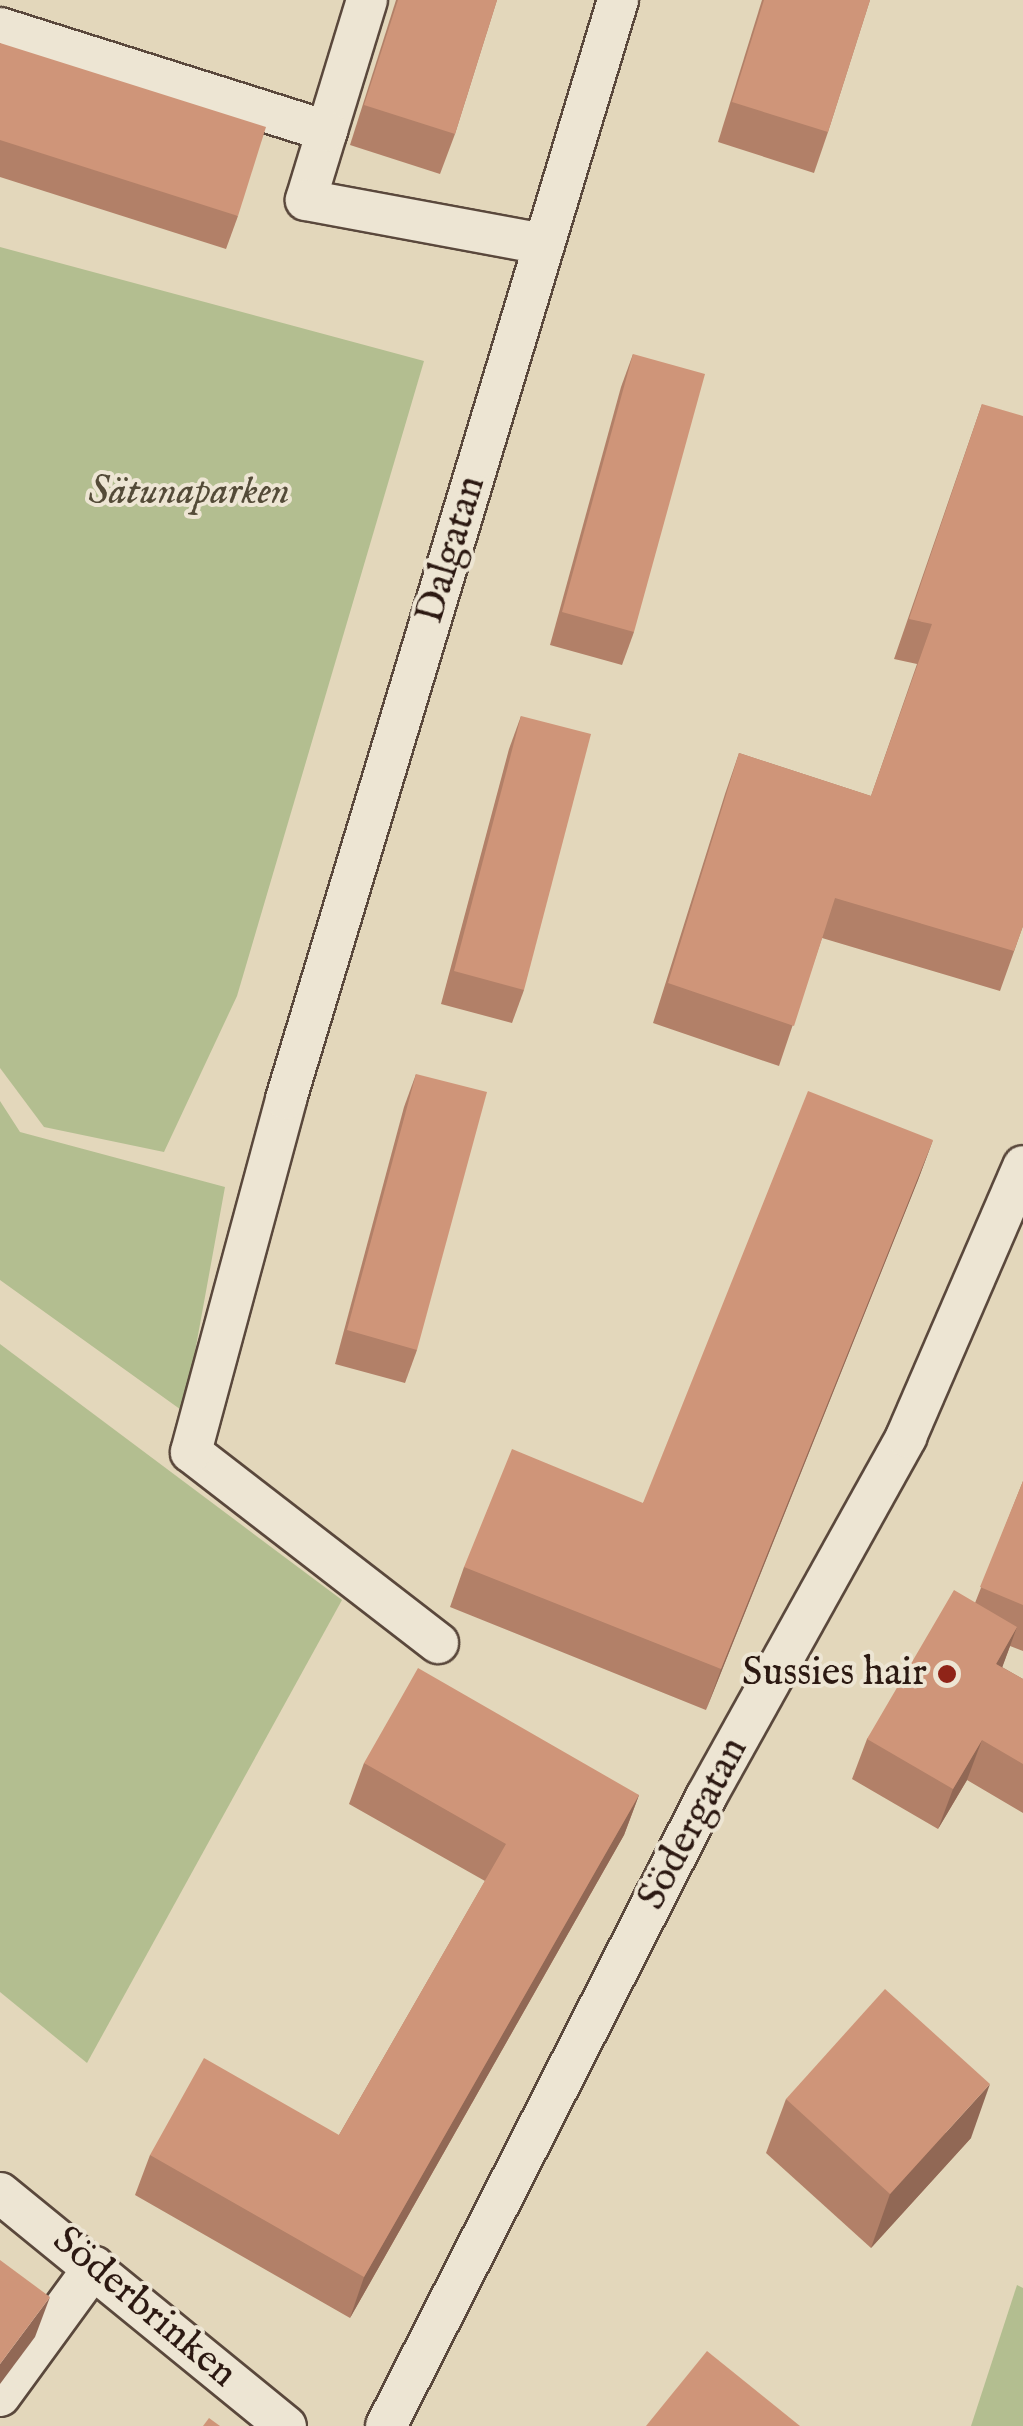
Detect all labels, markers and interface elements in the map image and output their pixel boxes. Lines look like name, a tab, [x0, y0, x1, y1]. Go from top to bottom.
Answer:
park label: Sätunaparken	[88, 469, 290, 517]
street label: Dalgatan	[407, 470, 497, 630]
place label: Sussies hair	[742, 1650, 927, 1698]
marker: Sussies hair	[936, 1663, 958, 1685]
street label: Södergatan	[629, 1730, 759, 1918]
street label: Söderbrinken	[42, 2217, 246, 2399]

